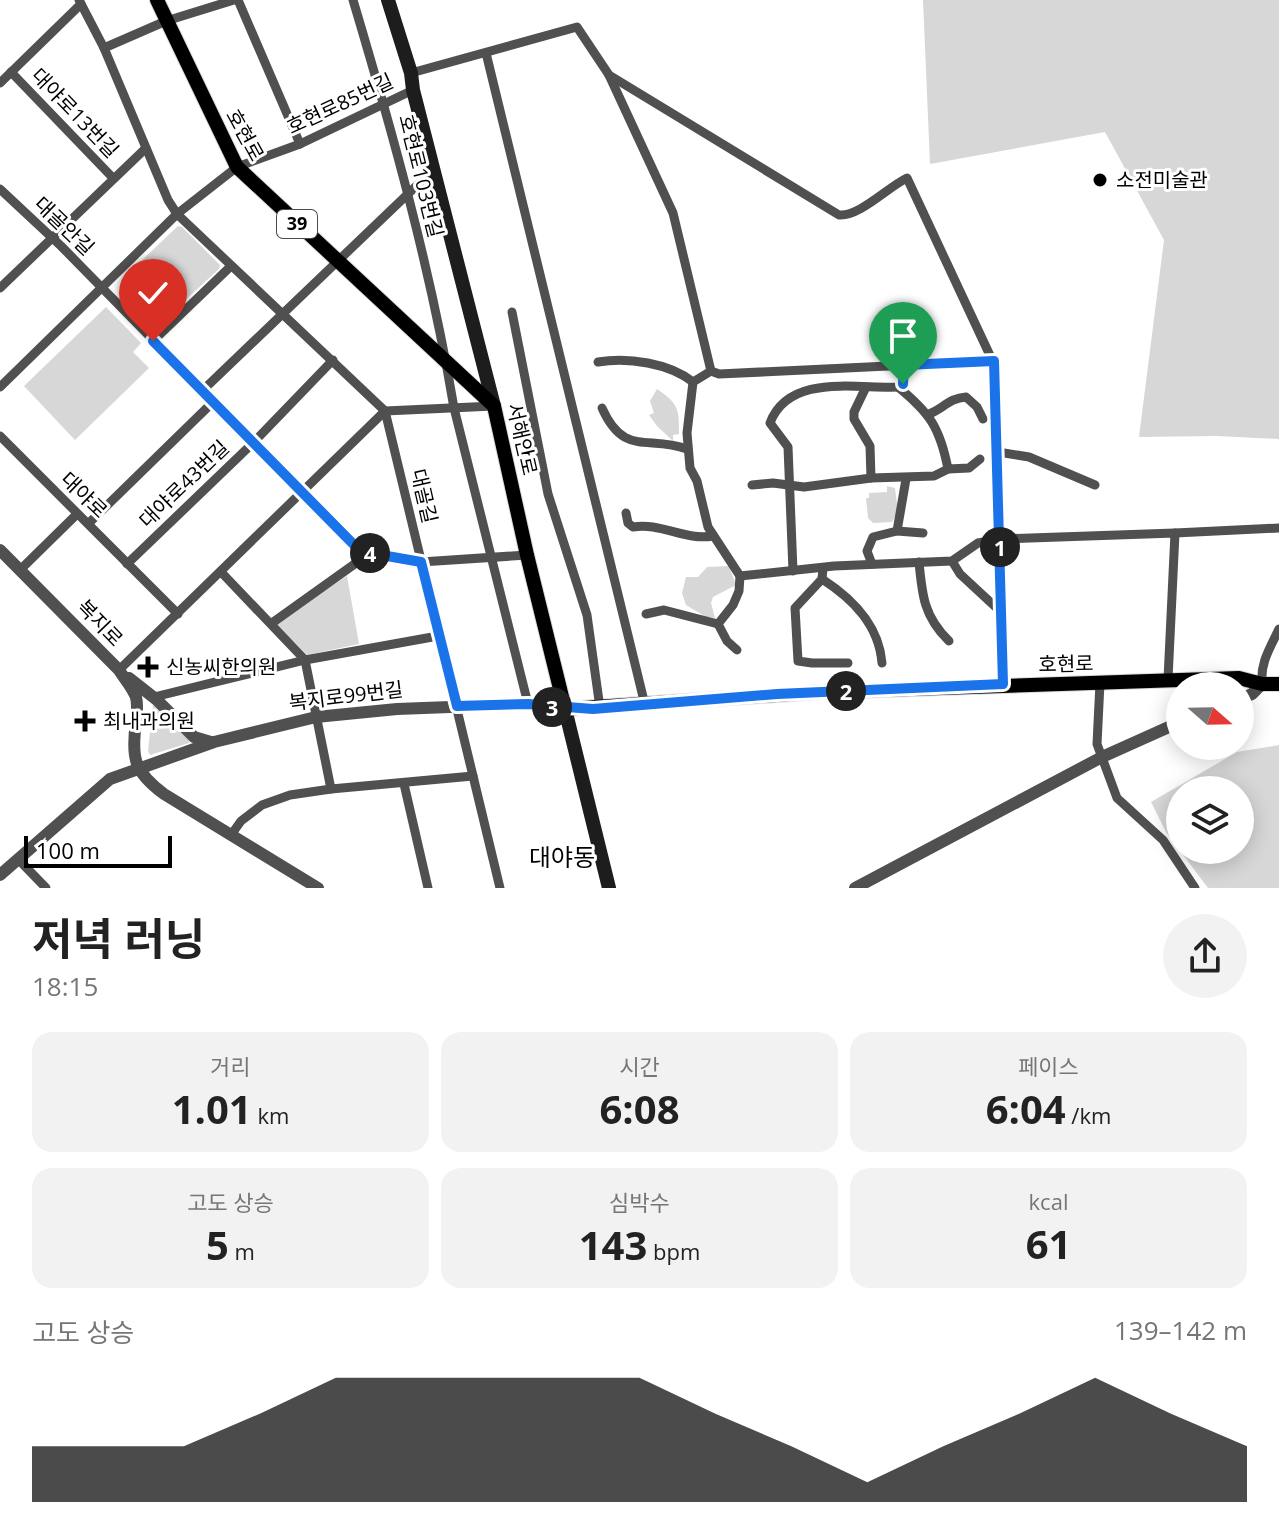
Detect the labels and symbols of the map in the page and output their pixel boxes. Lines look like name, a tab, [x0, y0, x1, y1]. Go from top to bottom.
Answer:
street label: 대야로13번길	[26, 62, 125, 163]
street label: 호현로85번길	[282, 67, 398, 140]
street label: 호현로	[220, 104, 271, 165]
street label: 호현로103번길	[393, 111, 450, 240]
place label: 소전미술관	[1116, 166, 1208, 193]
marker: 소전미술관	[1091, 171, 1109, 189]
street label: 대골안길	[28, 190, 100, 261]
road number: 39	[277, 210, 317, 238]
pin	[119, 259, 187, 341]
pin	[869, 302, 937, 384]
street label: 서해안로	[501, 400, 544, 478]
street label: 대야로43번길	[133, 434, 234, 533]
street label: 대야로	[55, 466, 114, 524]
street label: 대골길	[405, 466, 444, 526]
pin: 1	[980, 527, 1020, 567]
pin: 4	[350, 533, 390, 573]
street label: 복지로	[71, 593, 129, 652]
street label: 호현로	[1038, 650, 1094, 677]
place label: 신농씨한의원	[166, 653, 276, 680]
marker: 신농씨한의원	[137, 656, 159, 678]
pin: 2	[826, 671, 866, 711]
north arrow	[1166, 672, 1254, 760]
street label: 복지로99번길	[287, 675, 405, 716]
pin: 3	[532, 687, 572, 727]
place label: 최내과의원	[103, 707, 195, 734]
marker: 최내과의원	[74, 710, 96, 732]
scale bar	[24, 832, 172, 868]
district label: 대야동	[529, 840, 595, 873]

